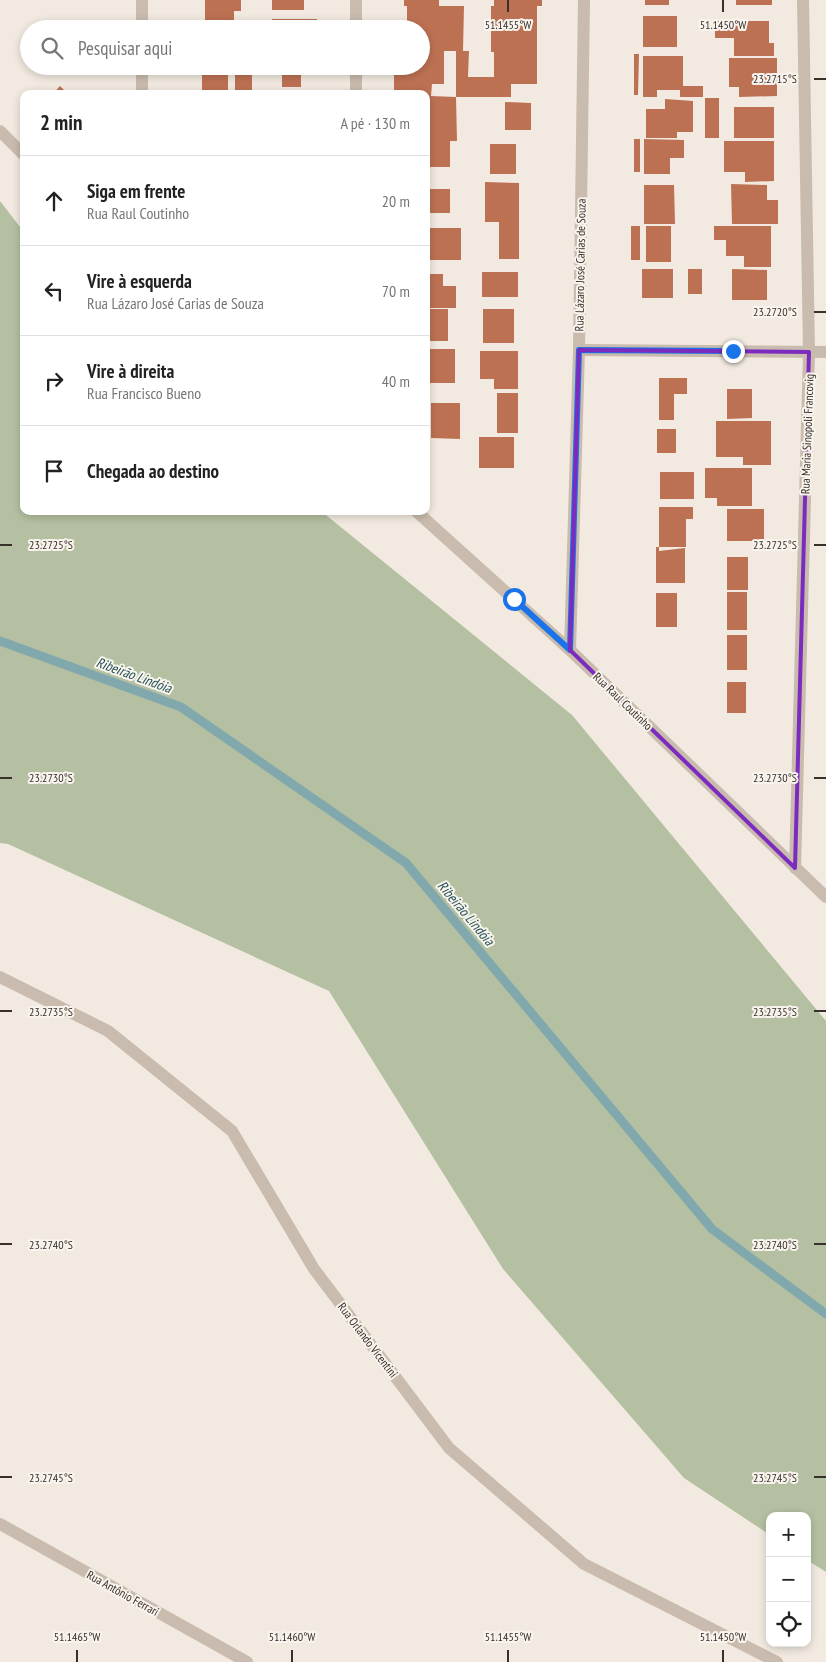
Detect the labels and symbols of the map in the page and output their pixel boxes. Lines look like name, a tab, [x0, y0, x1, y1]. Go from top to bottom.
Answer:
text: 51.1455°W	[485, 17, 531, 32]
text: 51.1450°W	[700, 17, 746, 32]
text: 23.2715°S	[753, 71, 797, 86]
street label: Rua Lázaro José Carias de Souza	[571, 198, 589, 331]
text: 23.2720°S	[753, 304, 797, 319]
route end	[722, 340, 745, 363]
street label: Rua Maria Sinopoli Francovig	[797, 374, 817, 494]
text: 23.2725°S	[29, 537, 73, 552]
text: 23.2725°S	[753, 537, 797, 552]
route start	[503, 588, 526, 611]
water label: Ribeirão Lindóia	[94, 653, 175, 697]
street label: Rua Raul Coutinho	[590, 669, 656, 733]
text: 23.2730°S	[29, 770, 73, 785]
text: 23.2730°S	[753, 770, 797, 785]
water label: Ribeirão Lindóia	[434, 877, 499, 950]
text: 23.2735°S	[29, 1004, 73, 1019]
text: 23.2735°S	[753, 1004, 797, 1019]
text: 23.2740°S	[29, 1237, 73, 1252]
text: 23.2740°S	[753, 1237, 797, 1252]
street label: Rua Orlando Vicentini	[335, 1300, 401, 1380]
text: 23.2745°S	[29, 1470, 73, 1485]
text: 23.2745°S	[753, 1470, 797, 1485]
street label: Rua Antônio Ferrari	[84, 1567, 162, 1619]
text: 51.1465°W	[54, 1629, 100, 1644]
text: 51.1460°W	[269, 1629, 315, 1644]
text: 51.1455°W	[485, 1629, 531, 1644]
text: 51.1450°W	[700, 1629, 746, 1644]

